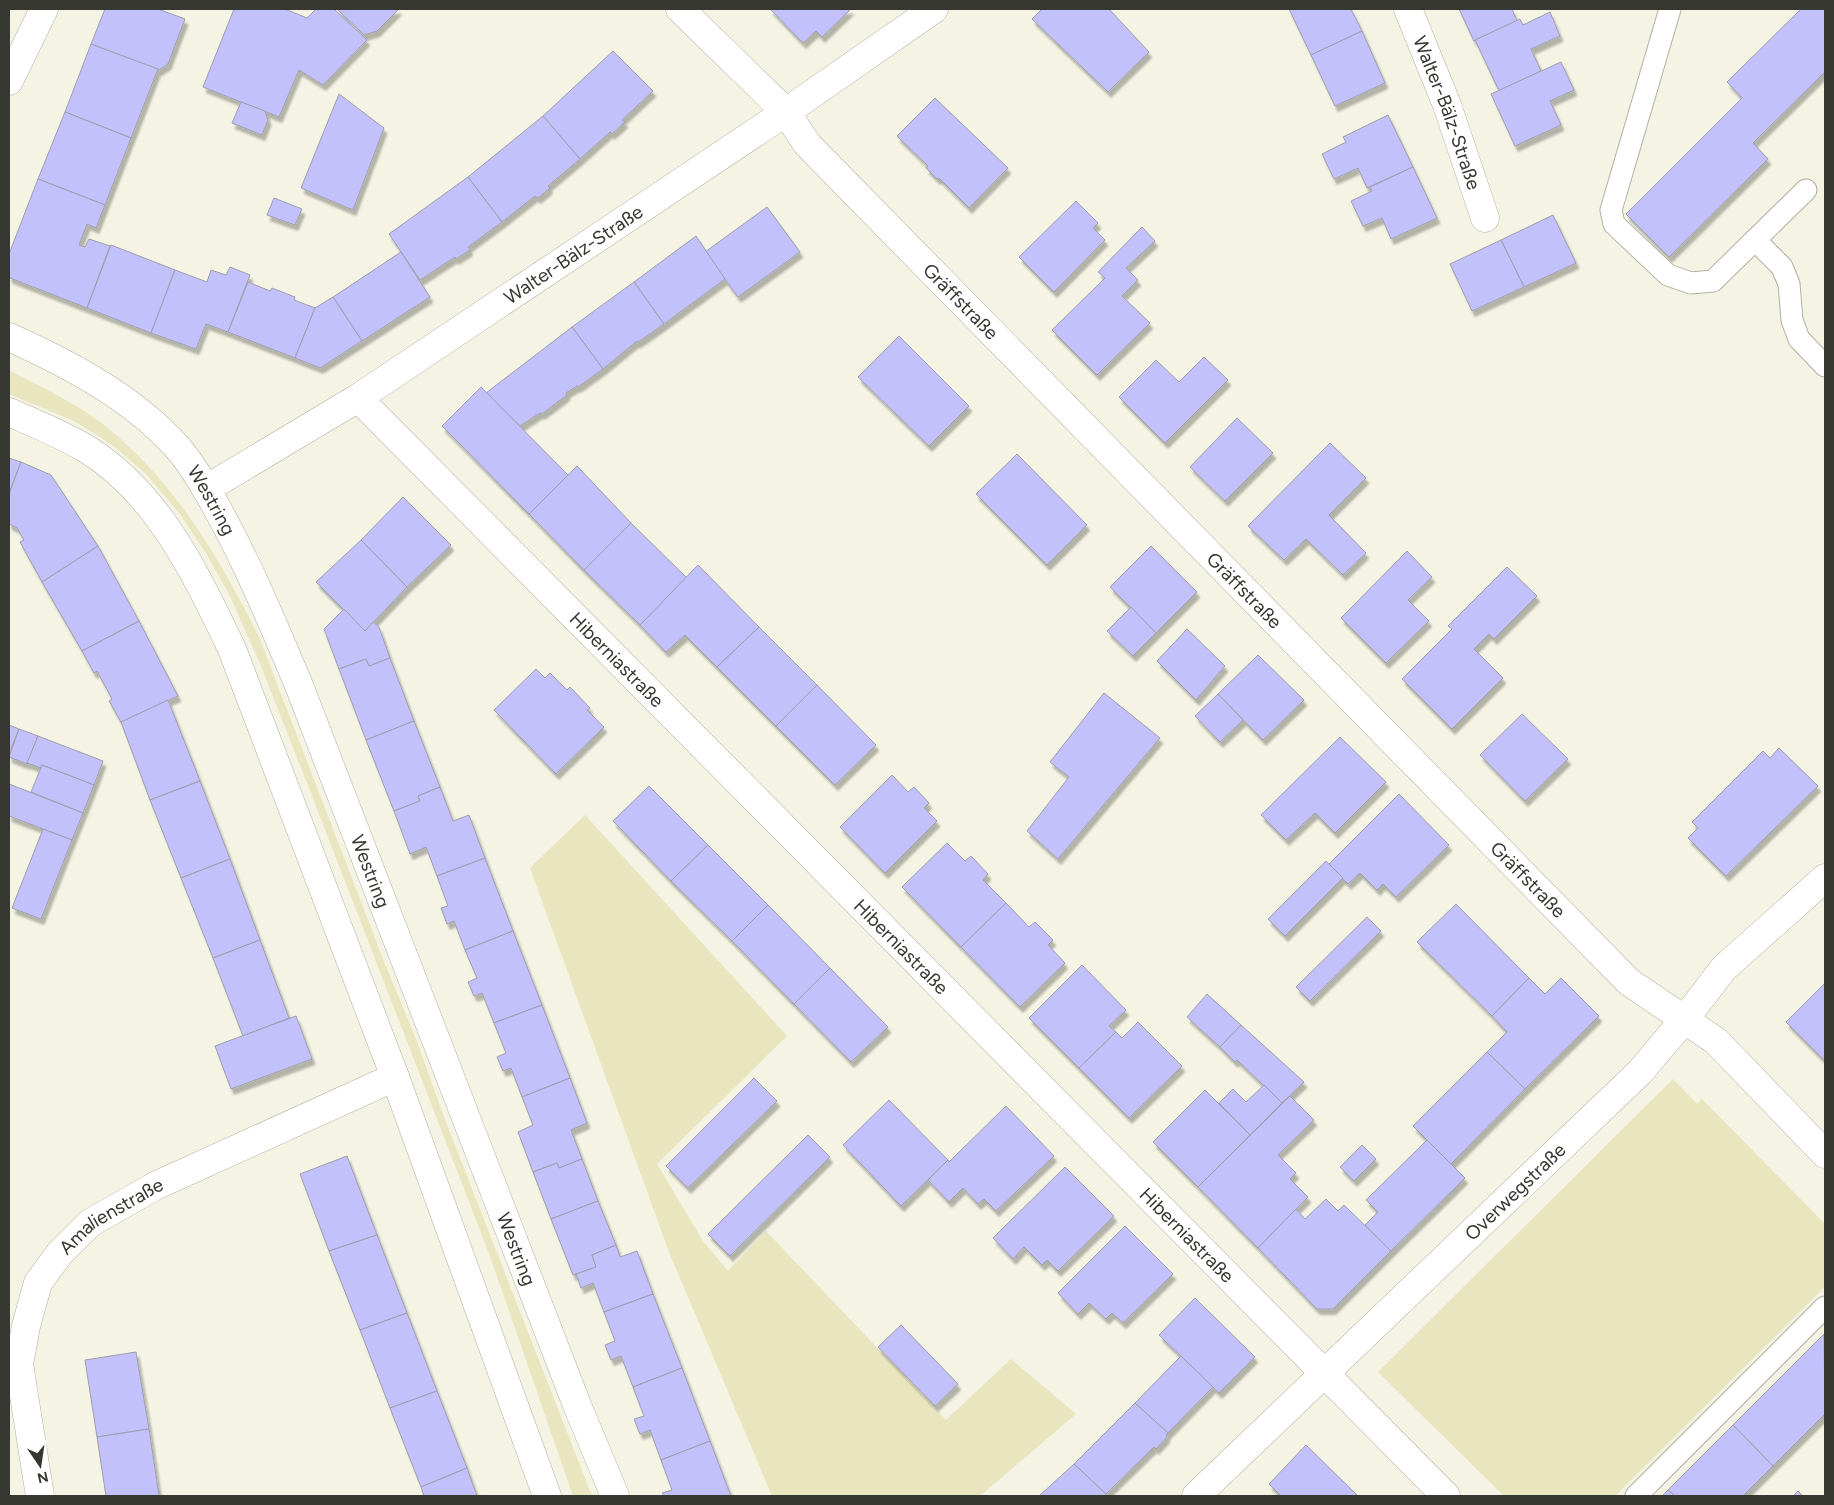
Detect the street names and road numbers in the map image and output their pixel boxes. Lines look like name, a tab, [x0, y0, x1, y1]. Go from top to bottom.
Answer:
street label: Walter-Bälz-Straße	[1408, 33, 1486, 193]
street label: Walter-Bälz-Straße	[500, 200, 647, 309]
street label: Gräffstraße	[918, 258, 1003, 344]
street label: Westring	[183, 461, 240, 539]
street label: Gräffstraße	[1202, 547, 1287, 633]
street label: Hiberniastraße	[565, 607, 669, 712]
street label: Westring	[346, 832, 395, 911]
street label: Gräffstraße	[1485, 837, 1570, 923]
street label: Hiberniastraße	[849, 894, 953, 999]
street label: Overwegstraße	[1460, 1138, 1570, 1245]
street label: Amalienstraße	[54, 1173, 167, 1259]
street label: Hiberniastraße	[1135, 1183, 1239, 1287]
street label: Westring	[492, 1209, 541, 1289]

